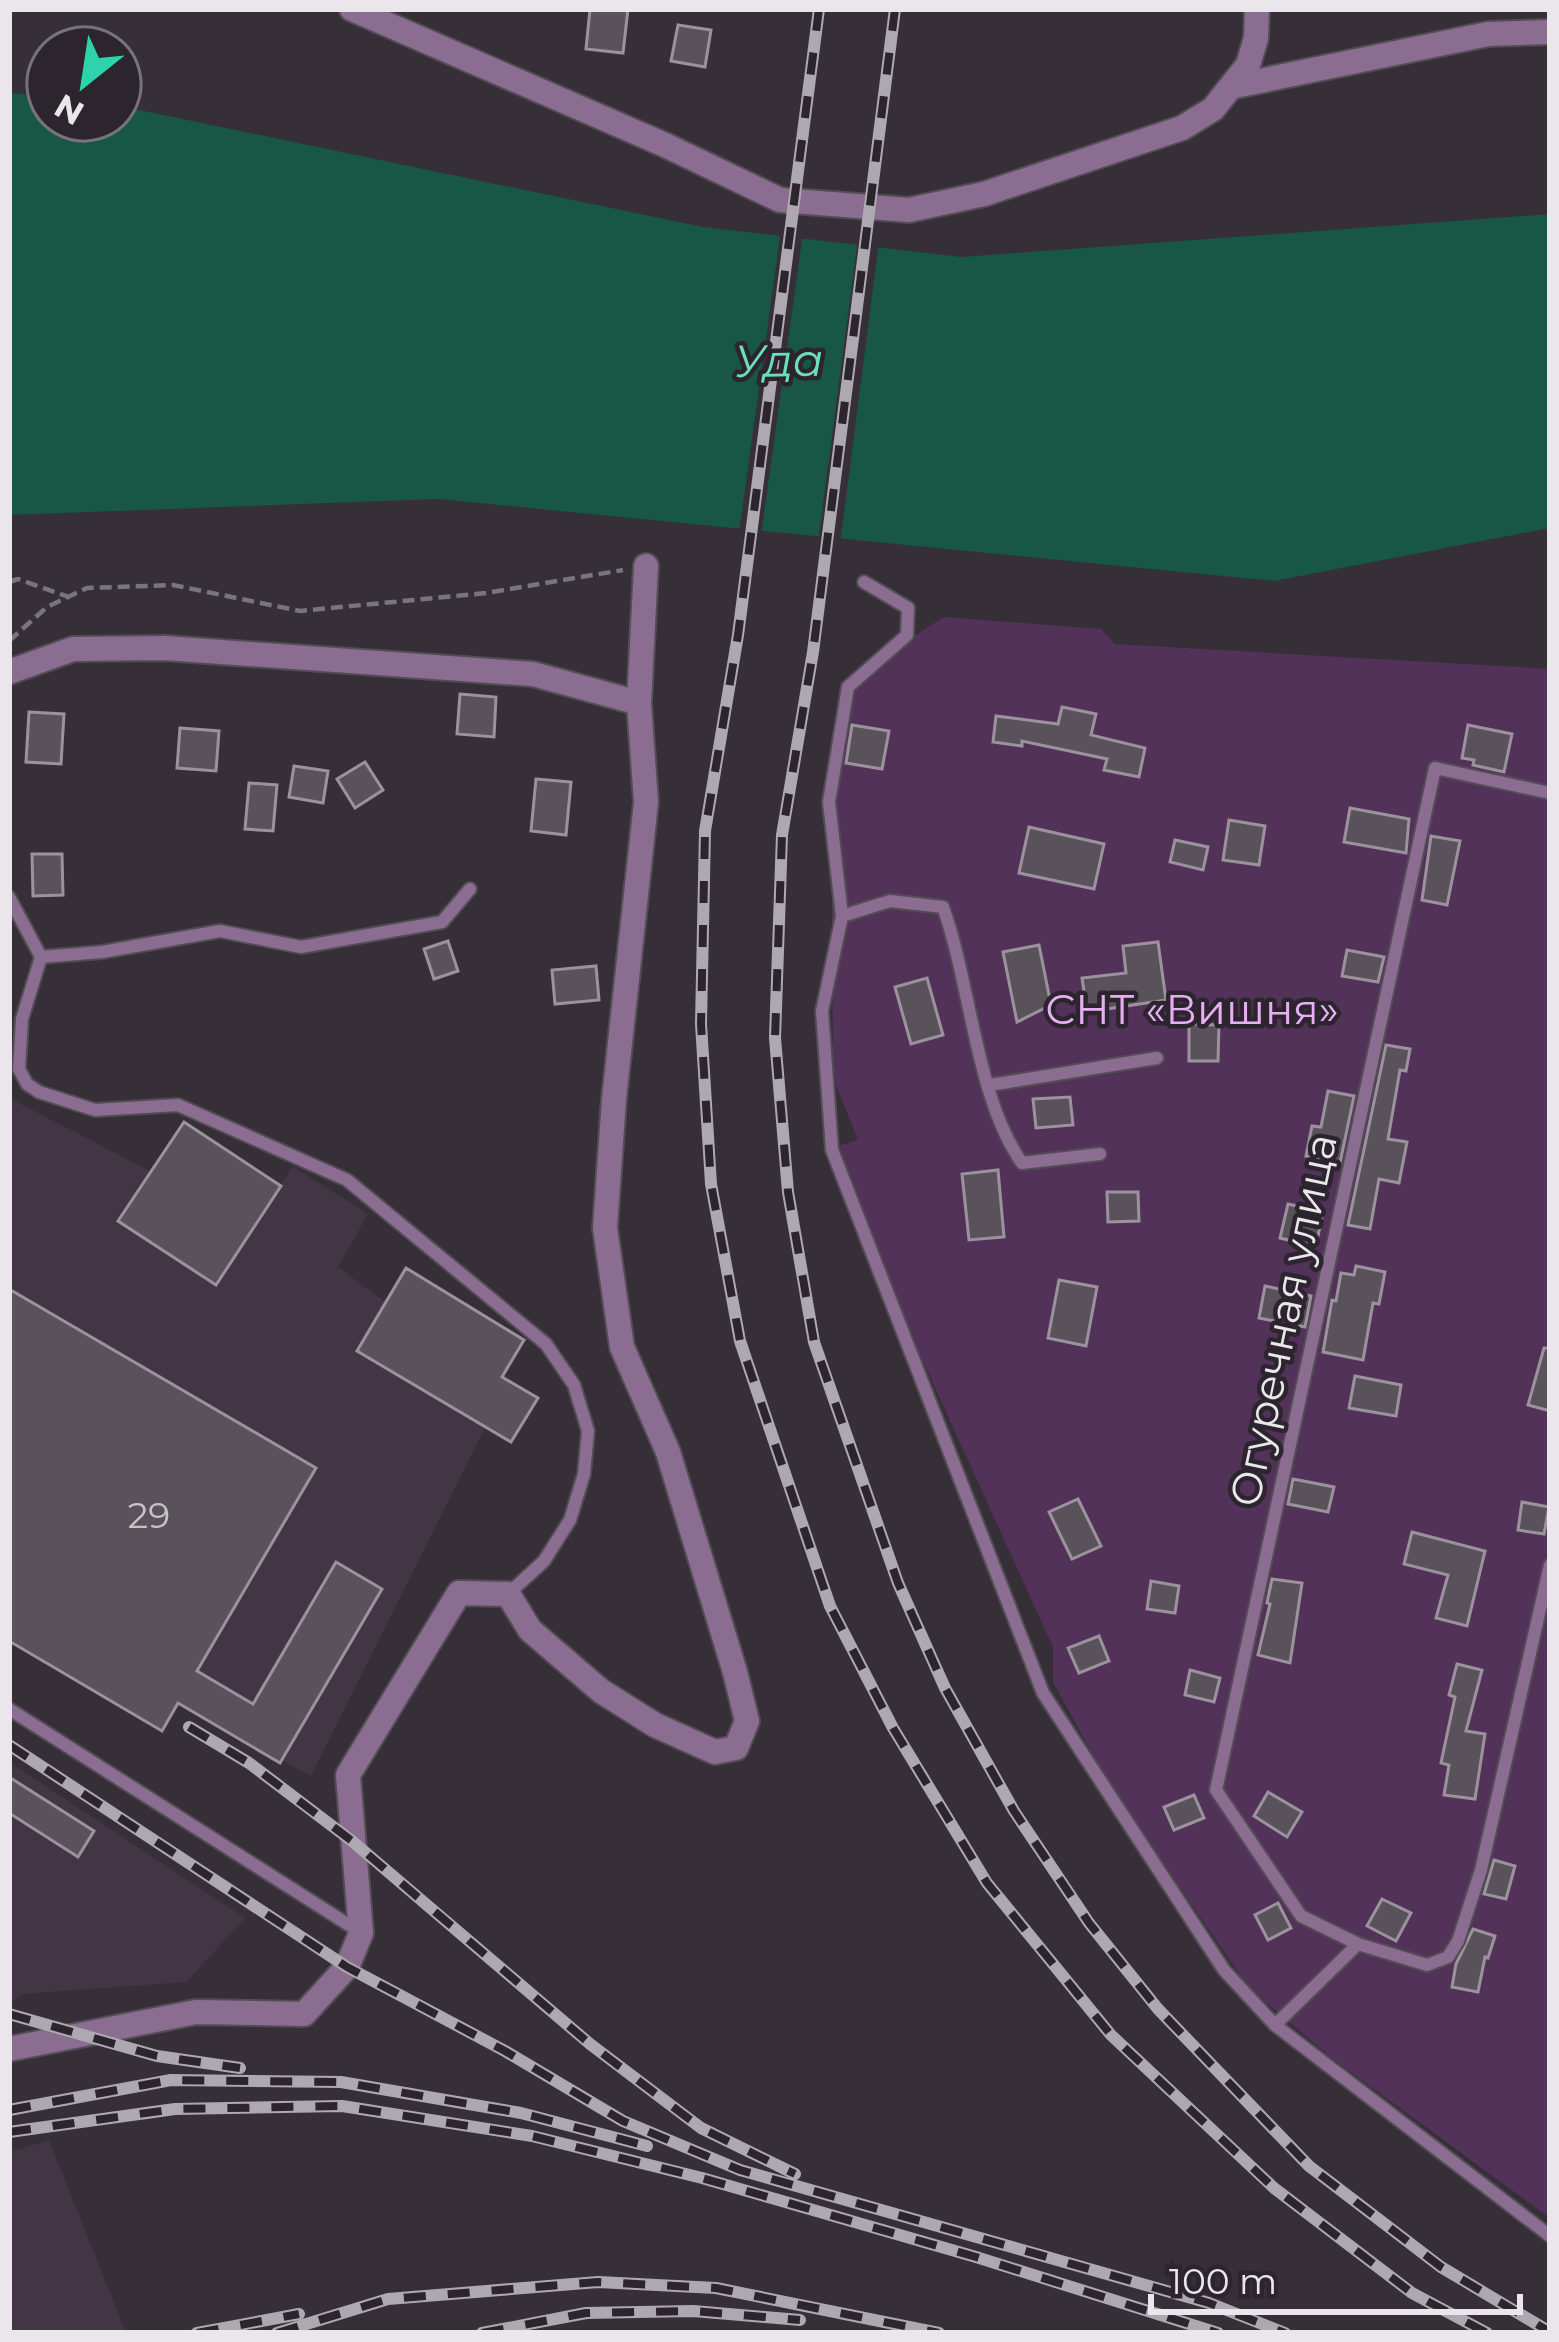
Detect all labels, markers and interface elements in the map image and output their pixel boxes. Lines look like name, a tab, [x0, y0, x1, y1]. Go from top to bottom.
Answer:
north arrow	[24, 24, 144, 144]
text: N	[47, 86, 91, 134]
water label: Уда	[734, 332, 824, 388]
park label: СНТ «Вишня»	[1045, 983, 1339, 1035]
street label: Огуречная улица	[1218, 1129, 1348, 1511]
house number: 29	[128, 1493, 170, 1537]
scale bar	[1151, 2240, 1520, 2314]
text: 100 m	[1169, 2259, 1277, 2303]

